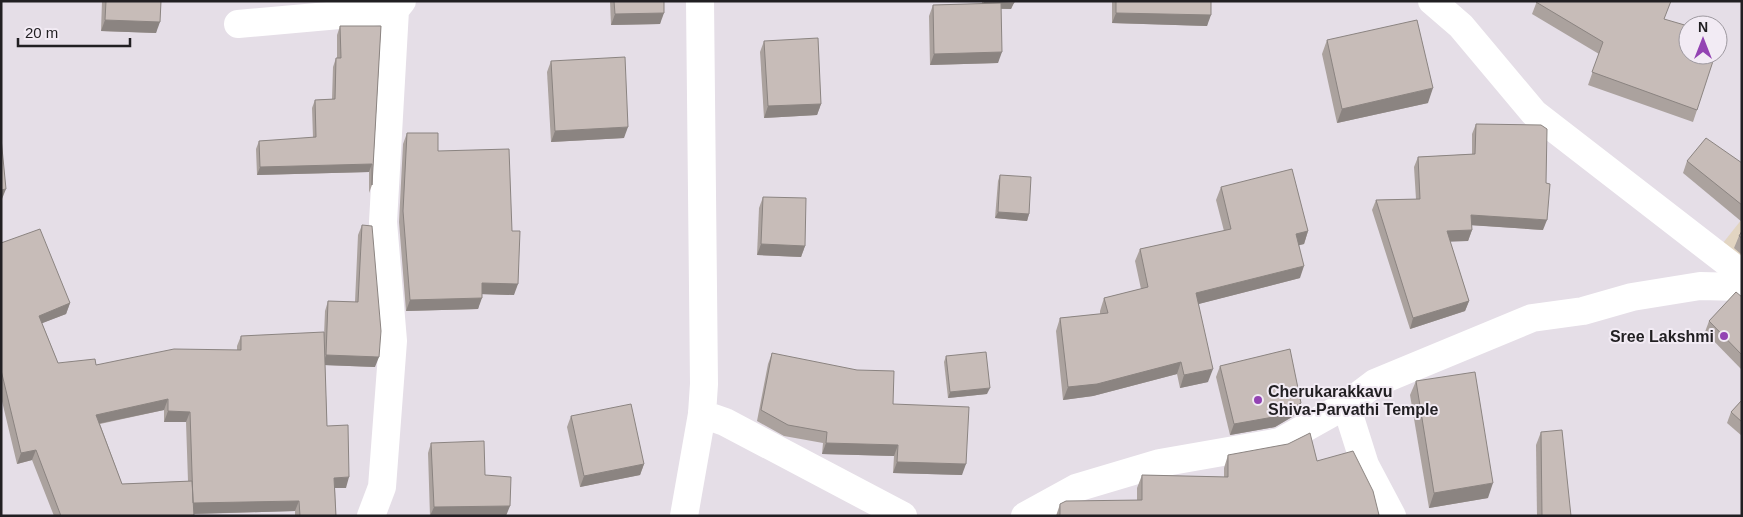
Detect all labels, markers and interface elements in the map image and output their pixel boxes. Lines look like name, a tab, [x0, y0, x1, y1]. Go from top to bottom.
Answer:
scale bar	[18, 15, 130, 47]
north arrow	[1678, 15, 1728, 65]
text: N	[1698, 19, 1708, 35]
text: 20 m	[25, 24, 58, 41]
place label: Sree Lakshmi	[1610, 328, 1714, 345]
marker: Sree Lakshmi	[1718, 330, 1730, 342]
place label: Cherukarakkavu Shiva-Parvathi Temple	[1268, 383, 1439, 418]
marker: Cherukarakkavu Shiva-Parvathi Temple	[1252, 394, 1264, 406]

